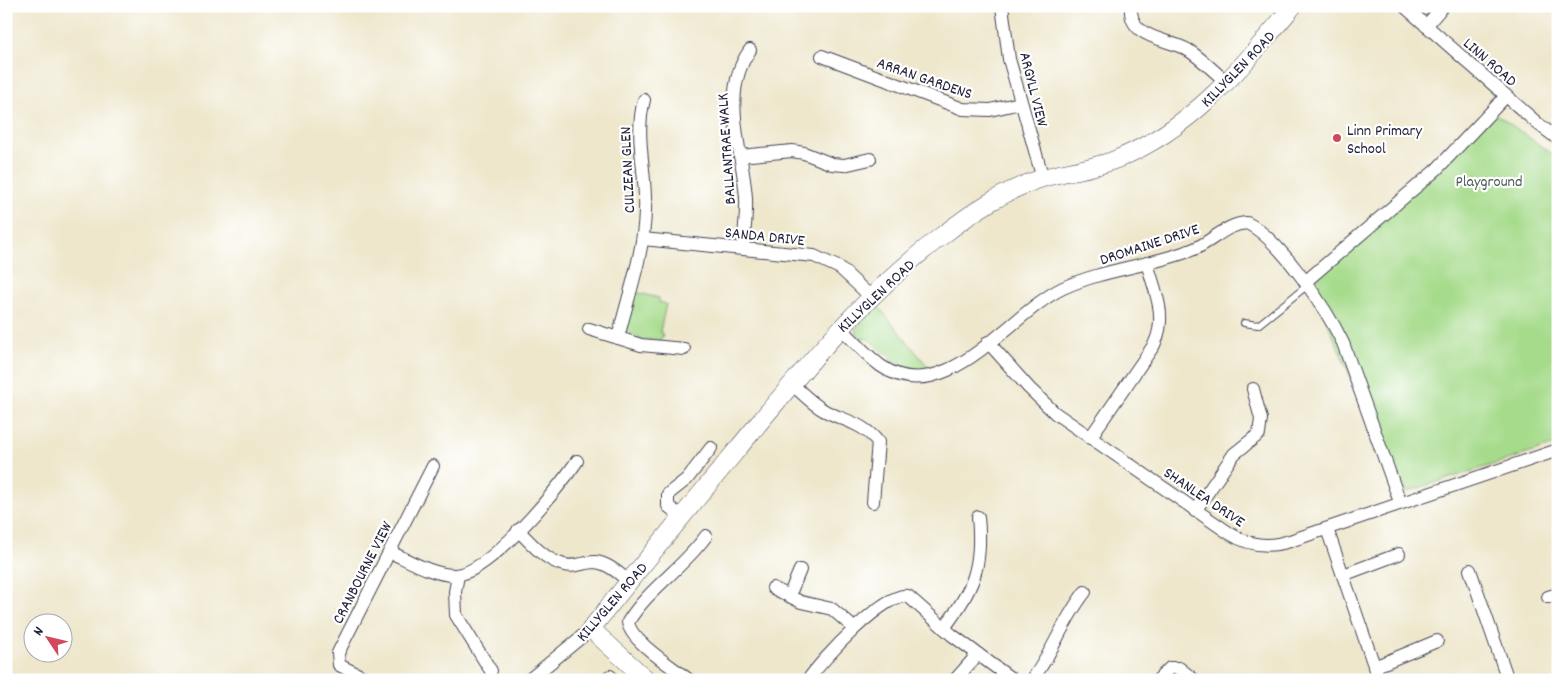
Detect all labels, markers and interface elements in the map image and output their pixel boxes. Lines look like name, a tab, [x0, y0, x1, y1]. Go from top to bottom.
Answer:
street label: KILLYGLEN ROAD	[1196, 26, 1281, 113]
street label: LINN ROAD	[1457, 33, 1521, 93]
street label: ARGYLL VIEW	[1012, 50, 1053, 130]
street label: ARRAN GARDENS	[873, 52, 975, 106]
street label: BALLANTRAE WALK	[712, 92, 743, 205]
place label: Linn Primary School	[1347, 120, 1422, 161]
street label: CULZEAN GLEN	[615, 126, 642, 214]
marker: Linn Primary School	[1331, 132, 1343, 144]
park label: Playground	[1456, 171, 1522, 194]
street label: DROMAINE DRIVE	[1097, 218, 1203, 272]
street label: SANDA DRIVE	[724, 222, 807, 253]
street label: KILLYGLEN ROAD	[833, 255, 921, 339]
street label: SHANLEA DRIVE	[1158, 462, 1250, 534]
street label: CRANBOURNE VIEW	[327, 517, 399, 628]
street label: KILLYGLEN ROAD	[572, 558, 654, 647]
north arrow	[22, 614, 72, 664]
text: N	[29, 623, 49, 640]

